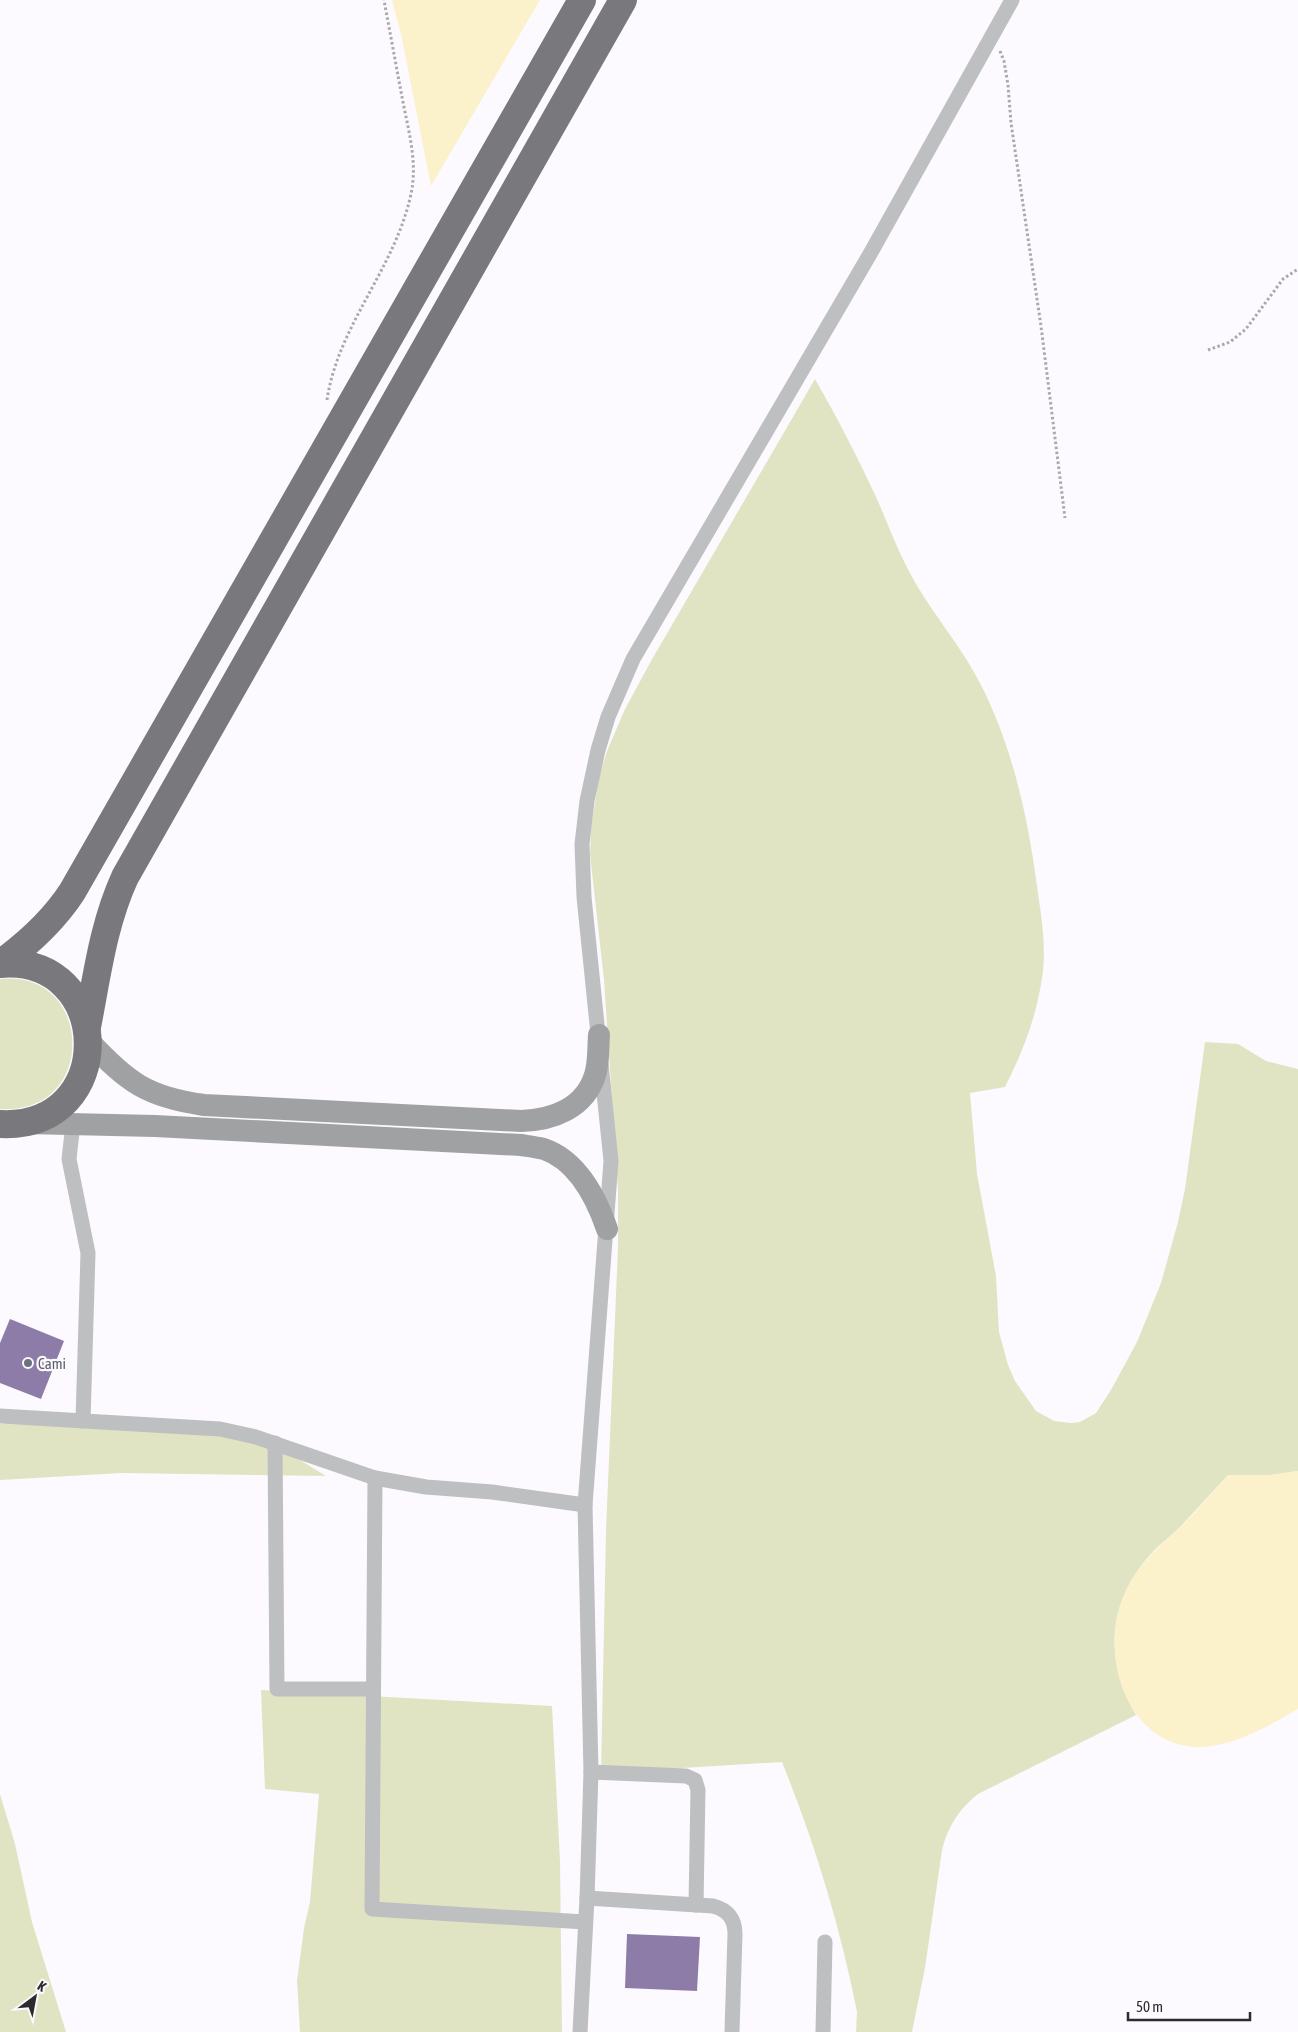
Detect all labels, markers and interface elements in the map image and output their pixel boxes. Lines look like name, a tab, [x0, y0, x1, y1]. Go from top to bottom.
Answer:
place label: Cami	[38, 1355, 66, 1372]
marker: Cami	[22, 1357, 34, 1369]
north arrow	[10, 1972, 60, 2022]
text: K	[35, 1977, 49, 1995]
scale bar	[1128, 1990, 1250, 2022]
text: 50 m	[1136, 1998, 1163, 2015]

